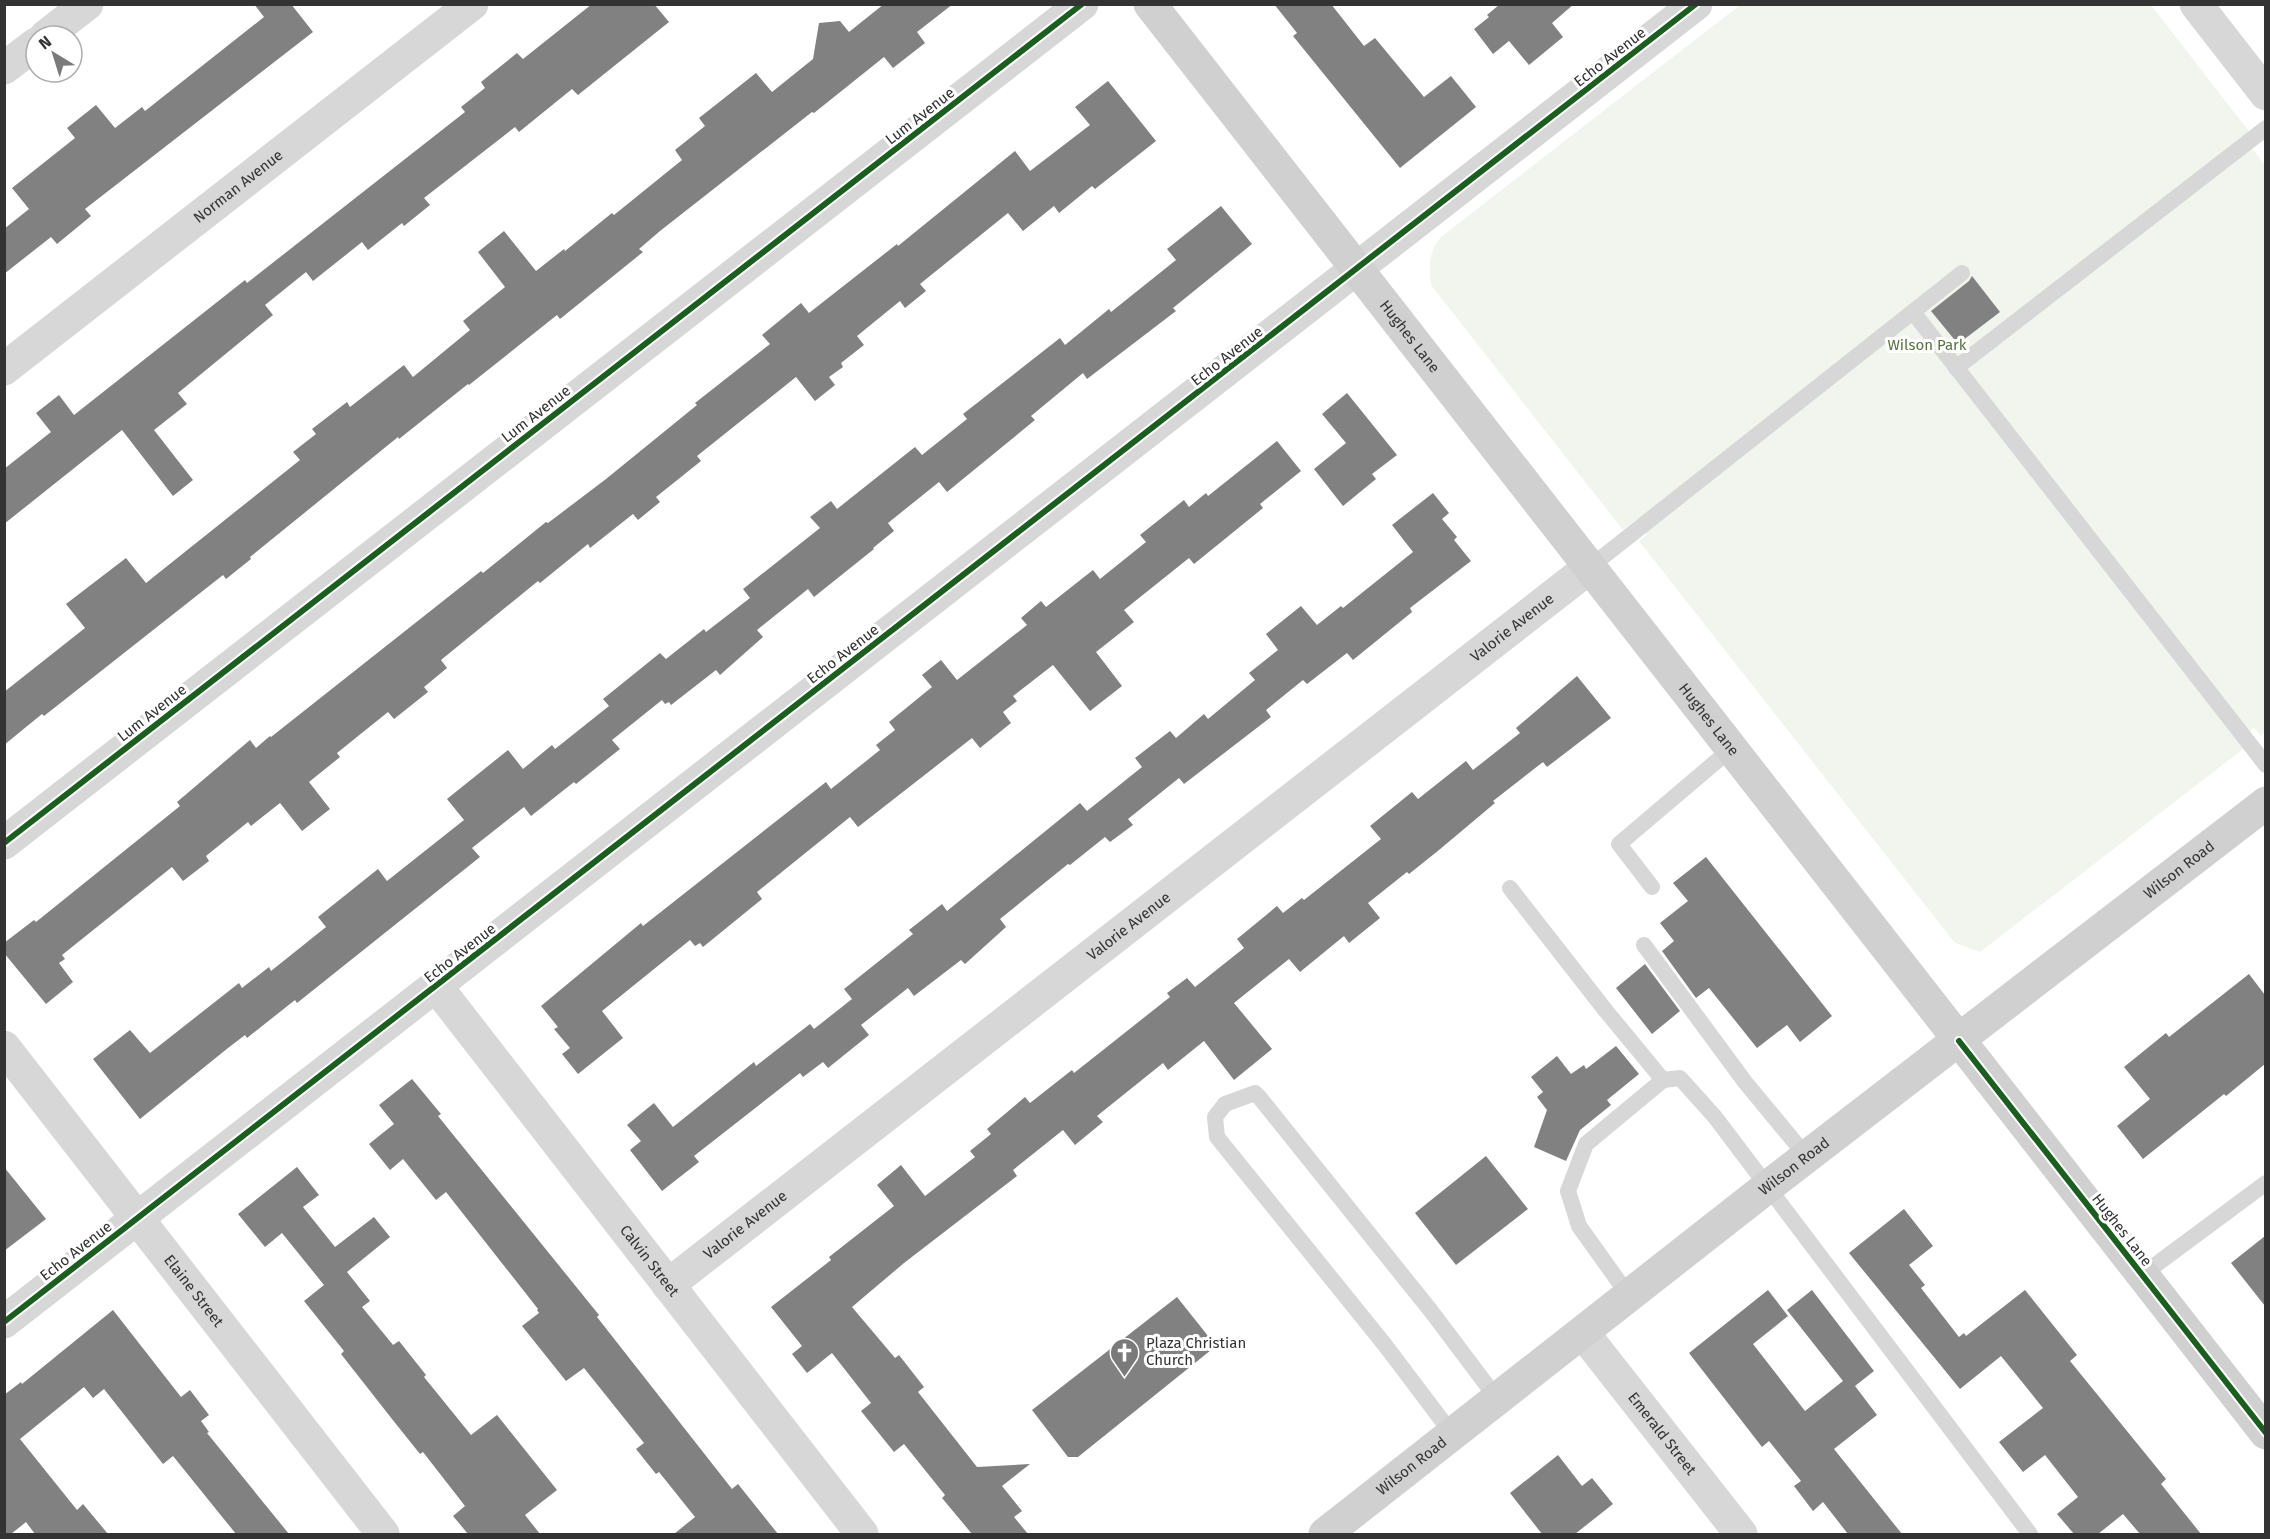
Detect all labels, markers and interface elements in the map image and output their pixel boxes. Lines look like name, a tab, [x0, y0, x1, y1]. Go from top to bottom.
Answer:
street label: Echo Avenue	[1570, 23, 1650, 91]
north arrow	[24, 24, 84, 84]
text: N	[35, 32, 55, 53]
street label: Lum Avenue	[882, 83, 958, 149]
street label: Norman Avenue	[190, 146, 286, 227]
street label: Hughes Lane	[1376, 297, 1444, 377]
street label: Echo Avenue	[1187, 322, 1267, 390]
park label: Wilson Park	[1887, 336, 1967, 354]
street label: Lum Avenue	[498, 381, 574, 447]
street label: Valorie Avenue	[1467, 589, 1558, 666]
street label: Echo Avenue	[803, 620, 883, 688]
street label: Lum Avenue	[114, 680, 190, 746]
street label: Hughes Lane	[1675, 680, 1743, 760]
street label: Wilson Road	[2140, 837, 2218, 903]
street label: Valorie Avenue	[1083, 888, 1174, 964]
street label: Echo Avenue	[420, 919, 500, 987]
street label: Wilson Road	[1755, 1134, 1833, 1199]
street label: Valorie Avenue	[700, 1187, 791, 1263]
street label: Hughes Lane	[2088, 1190, 2156, 1270]
street label: Echo Avenue	[36, 1217, 116, 1285]
street label: Calvin Street	[616, 1221, 683, 1301]
street label: Elaine Street	[160, 1251, 228, 1331]
place label: Plaza Christian Church	[1146, 1334, 1246, 1369]
church icon: Plaza Christian Church	[1109, 1336, 1141, 1378]
street label: Emerald Street	[1624, 1389, 1701, 1479]
street label: Wilson Road	[1373, 1433, 1450, 1499]

